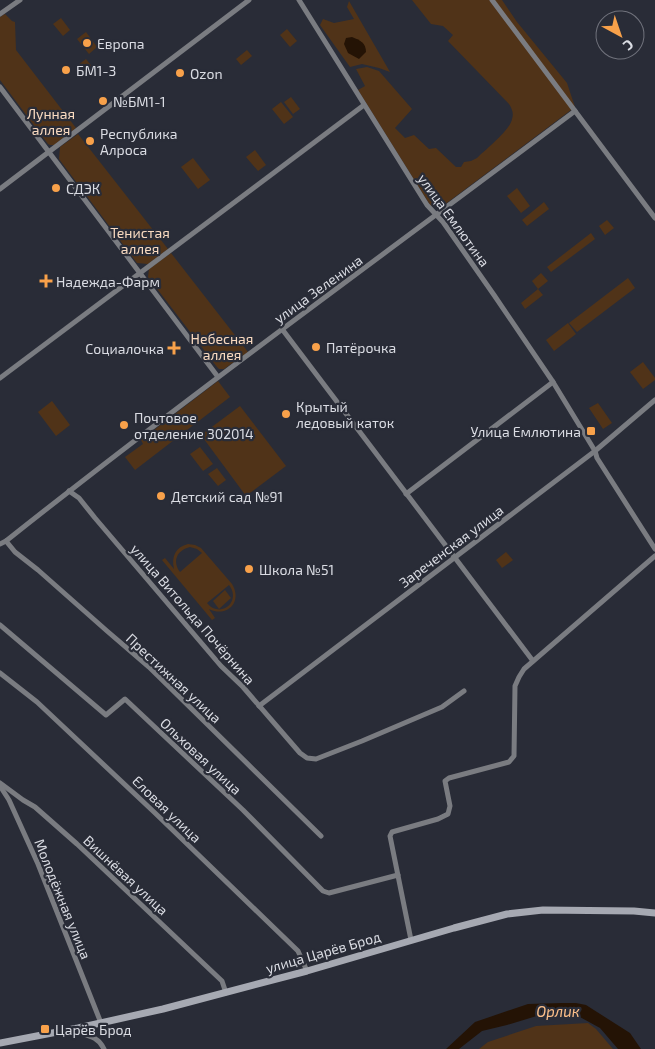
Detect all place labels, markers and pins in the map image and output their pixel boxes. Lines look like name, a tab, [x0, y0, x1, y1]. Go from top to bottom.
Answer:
place label: Европа	[97, 35, 145, 52]
marker: Европа	[81, 37, 93, 49]
place label: БМ1-3	[76, 62, 116, 79]
marker: БМ1-3	[60, 64, 72, 76]
place label: Ozon	[190, 65, 223, 82]
marker: Ozon	[174, 67, 186, 79]
place label: №БМ1-1	[113, 93, 166, 110]
marker: №БМ1-1	[97, 95, 109, 107]
place label: Республика Алроса	[100, 125, 178, 158]
marker: Республика Алроса	[84, 135, 96, 147]
place label: СДЭК	[66, 180, 100, 197]
marker: СДЭК	[50, 182, 62, 194]
place label: Надежда-Фарм	[56, 273, 160, 290]
marker: Надежда-Фарм	[40, 275, 52, 287]
place label: Пятёрочка	[326, 339, 396, 356]
place label: Социалочка	[85, 340, 164, 357]
marker: Пятёрочка	[310, 341, 322, 353]
marker: Социалочка	[168, 342, 180, 354]
place label: Крытый ледовый каток	[296, 398, 395, 431]
marker: Крытый ледовый каток	[280, 408, 292, 420]
place label: Почтовое отделение 302014	[134, 409, 254, 442]
marker: Почтовое отделение 302014	[118, 419, 130, 431]
place label: Улица Емлютина	[471, 423, 581, 440]
marker: Улица Емлютина	[585, 425, 597, 437]
place label: Детский сад №91	[171, 488, 283, 505]
marker: Детский сад №91	[155, 490, 167, 502]
place label: Школа №51	[259, 561, 334, 578]
marker: Школа №51	[243, 563, 255, 575]
place label: Царёв Брод	[55, 1021, 132, 1038]
marker: Царёв Брод	[39, 1023, 51, 1035]

